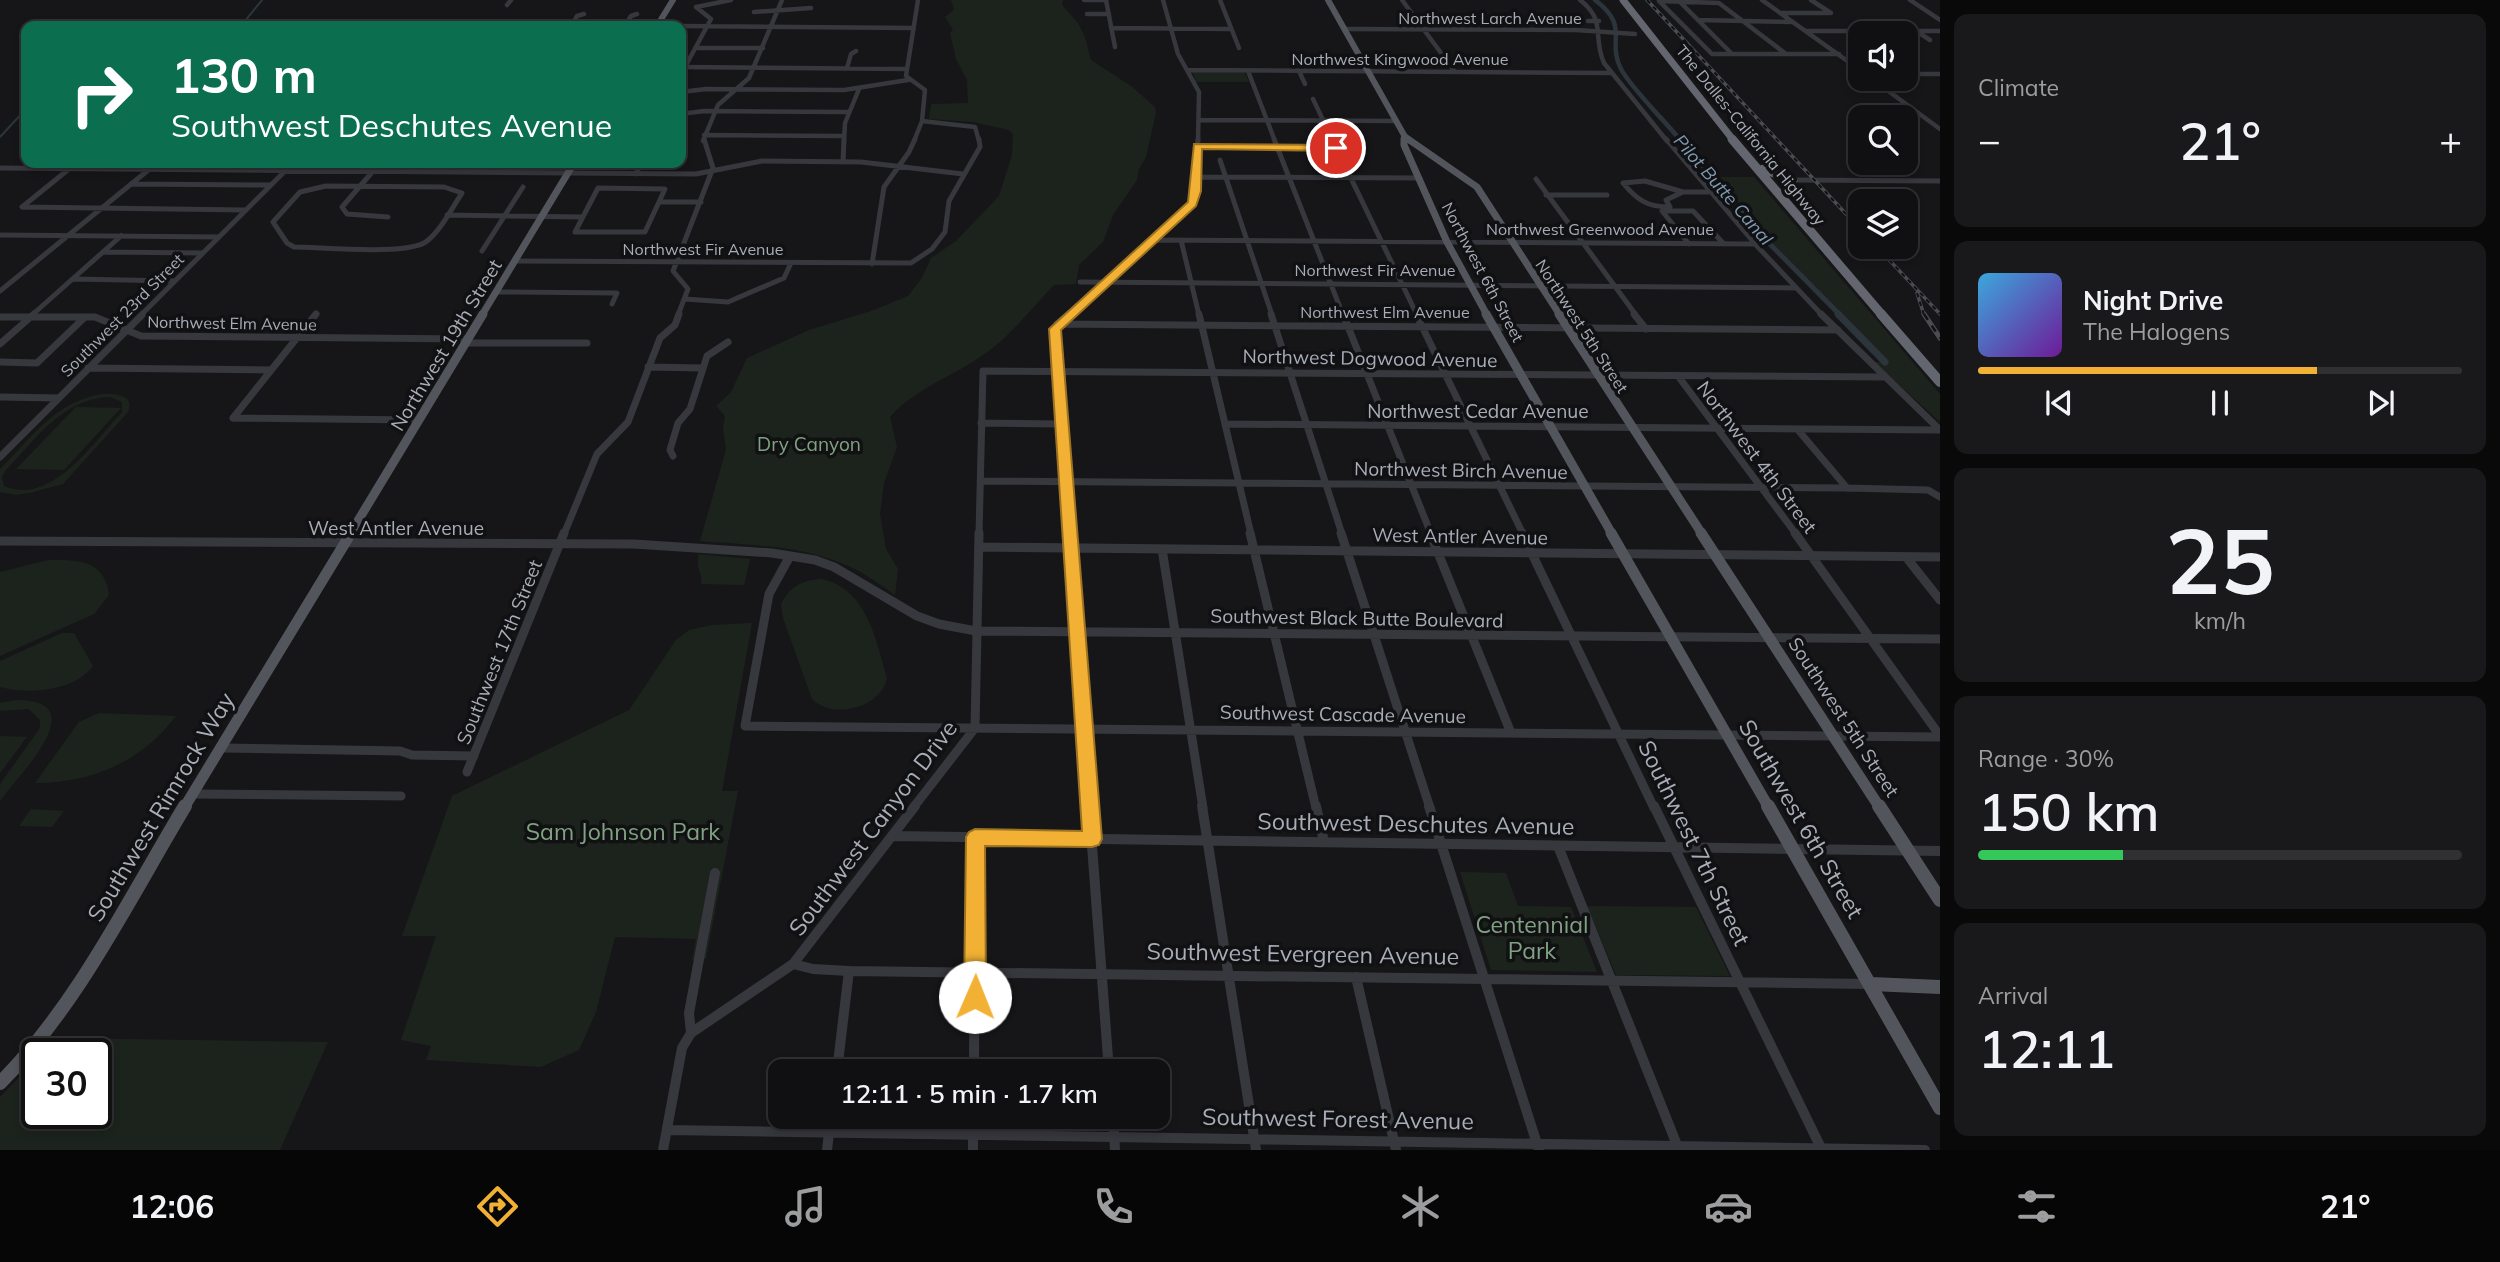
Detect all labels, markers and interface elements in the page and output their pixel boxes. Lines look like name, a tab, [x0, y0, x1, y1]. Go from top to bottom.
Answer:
street label: Northwest Larch Avenue	[1398, 8, 1582, 28]
map controls	[1848, 21, 1918, 259]
button: sound	[1848, 21, 1918, 91]
street label: The Dalles-California Highway	[1672, 41, 1830, 230]
text: 130 m	[171, 44, 317, 105]
icon: right	[56, 49, 147, 140]
street label: Northwest Kingwood Avenue	[1292, 49, 1508, 69]
text: Climate	[1978, 73, 2059, 102]
text: Southwest Deschutes Avenue	[171, 105, 612, 145]
button: search	[1848, 105, 1918, 175]
text: 21°	[2179, 108, 2261, 173]
text: −	[1978, 116, 2001, 164]
text: +	[2439, 116, 2462, 164]
pin	[1306, 118, 1366, 178]
icon: arrive	[1317, 129, 1355, 167]
water label: Pilot Butte Canal	[1669, 130, 1778, 250]
button: layers	[1848, 189, 1918, 259]
street label: Northwest 6th Street	[1438, 199, 1528, 346]
street label: Northwest Greenwood Avenue	[1486, 219, 1714, 239]
street label: Northwest Fir Avenue	[623, 239, 783, 259]
street label: Southwest 23rd Street	[56, 249, 188, 381]
street label: Northwest 19th Street	[385, 255, 507, 435]
street label: Northwest 5th Street	[1531, 255, 1633, 397]
street label: Northwest Fir Avenue	[1295, 260, 1455, 280]
text: Night Drive	[2083, 284, 2223, 317]
street label: Northwest Elm Avenue	[1300, 302, 1470, 322]
street label: Northwest Elm Avenue	[147, 312, 317, 334]
text: The Halogens	[2083, 317, 2230, 346]
street label: Northwest Dogwood Avenue	[1242, 344, 1498, 372]
street label: Northwest 4th Street	[1692, 376, 1822, 538]
icon: previous	[2040, 384, 2078, 422]
icon: pause	[2201, 384, 2239, 422]
icon: next	[2362, 384, 2400, 422]
street label: Northwest Cedar Avenue	[1367, 399, 1589, 423]
park label: Dry Canyon	[757, 432, 861, 456]
street label: Northwest Birch Avenue	[1354, 456, 1568, 484]
text: 25	[2165, 503, 2275, 617]
street label: West Antler Avenue	[308, 516, 484, 540]
street label: West Antler Avenue	[1372, 522, 1548, 550]
street label: Southwest 17th Street	[451, 556, 547, 748]
street label: Southwest Black Butte Boulevard	[1210, 603, 1504, 633]
text: km/h	[2194, 606, 2246, 635]
street label: Southwest 5th Street	[1783, 633, 1905, 802]
street label: Southwest Rimrock Way	[81, 687, 241, 927]
street label: Southwest Cascade Avenue	[1220, 700, 1466, 728]
street label: Southwest Canyon Drive	[782, 714, 963, 941]
street label: Southwest 6th Street	[1733, 714, 1870, 923]
street label: Southwest 7th Street	[1632, 735, 1757, 950]
text: Range · 30%	[1978, 744, 2114, 773]
text: 150 km	[1978, 779, 2159, 844]
street label: Southwest Deschutes Avenue	[1257, 806, 1575, 841]
park label: Sam Johnson Park	[526, 817, 721, 846]
park label: Centennial Park	[1475, 910, 1589, 965]
street label: Southwest Evergreen Avenue	[1146, 936, 1460, 971]
position arrow	[938, 960, 1012, 1034]
text: Arrival	[1978, 981, 2048, 1010]
text: 12:11	[1978, 1016, 2115, 1081]
speed limit sign: 30	[21, 1038, 112, 1129]
text: 12:11 · 5 min · 1.7 km	[840, 1077, 1098, 1110]
street label: Southwest Forest Avenue	[1202, 1102, 1474, 1135]
icon: directions	[473, 1182, 522, 1231]
icon: music	[781, 1182, 830, 1231]
icon: phone	[1089, 1182, 1138, 1231]
icon: climate	[1396, 1182, 1445, 1231]
icon: car	[1704, 1182, 1753, 1231]
icon: filters	[2012, 1182, 2061, 1231]
text: 12:06	[129, 1186, 214, 1226]
text: 21°	[2320, 1186, 2370, 1226]

